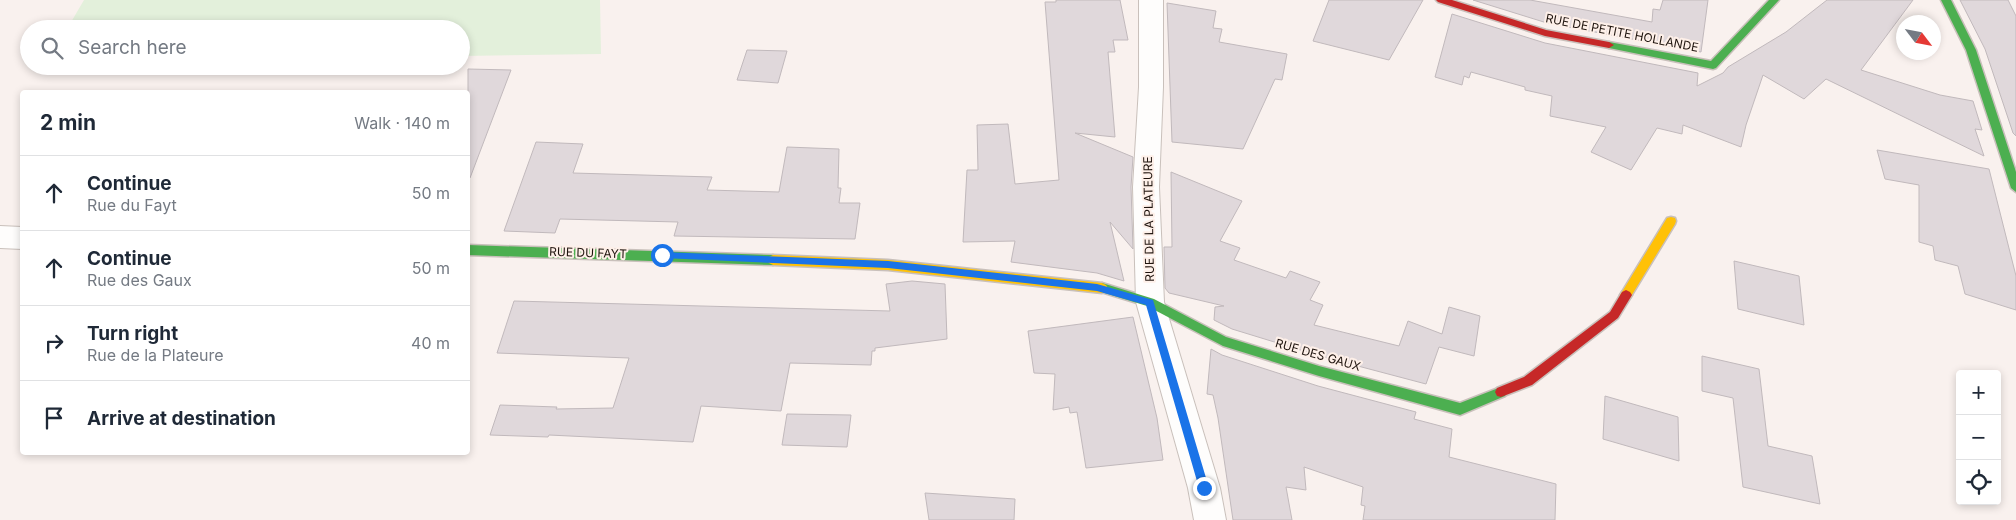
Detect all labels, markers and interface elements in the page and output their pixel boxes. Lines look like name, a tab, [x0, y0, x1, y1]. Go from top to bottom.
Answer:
street label: RUE DE PETITE HOLLANDE	[1544, 10, 1700, 55]
north arrow	[1896, 15, 1941, 60]
search box	[20, 20, 470, 75]
icon: search	[38, 34, 66, 62]
text: Search here	[78, 36, 187, 59]
text: 2 min	[40, 110, 96, 135]
text: Walk · 140 m	[354, 113, 450, 133]
street label: RUE DE LA PLATEURE	[1140, 156, 1157, 282]
text: Continue	[87, 172, 172, 195]
icon: ahead	[40, 179, 68, 207]
text: 50 m	[412, 183, 450, 203]
text: Rue du Fayt	[87, 195, 177, 215]
street label: RUE DU FAYT	[549, 244, 627, 261]
route start	[651, 244, 674, 267]
text: Continue	[87, 247, 172, 270]
icon: ahead	[40, 254, 68, 282]
text: 50 m	[412, 258, 450, 278]
text: Rue des Gaux	[87, 270, 192, 290]
text: Turn right	[87, 322, 178, 345]
icon: right	[40, 329, 68, 357]
text: 40 m	[411, 333, 450, 353]
street label: RUE DES GAUX	[1274, 335, 1363, 374]
text: Rue de la Plateure	[87, 345, 224, 365]
map controls	[1956, 370, 2001, 505]
button: +	[1956, 370, 2001, 415]
icon: arrive	[40, 404, 68, 432]
text: Arrive at destination	[87, 407, 276, 430]
button: −	[1956, 415, 2001, 460]
button: locate	[1956, 460, 2001, 505]
route end	[1193, 477, 1216, 500]

